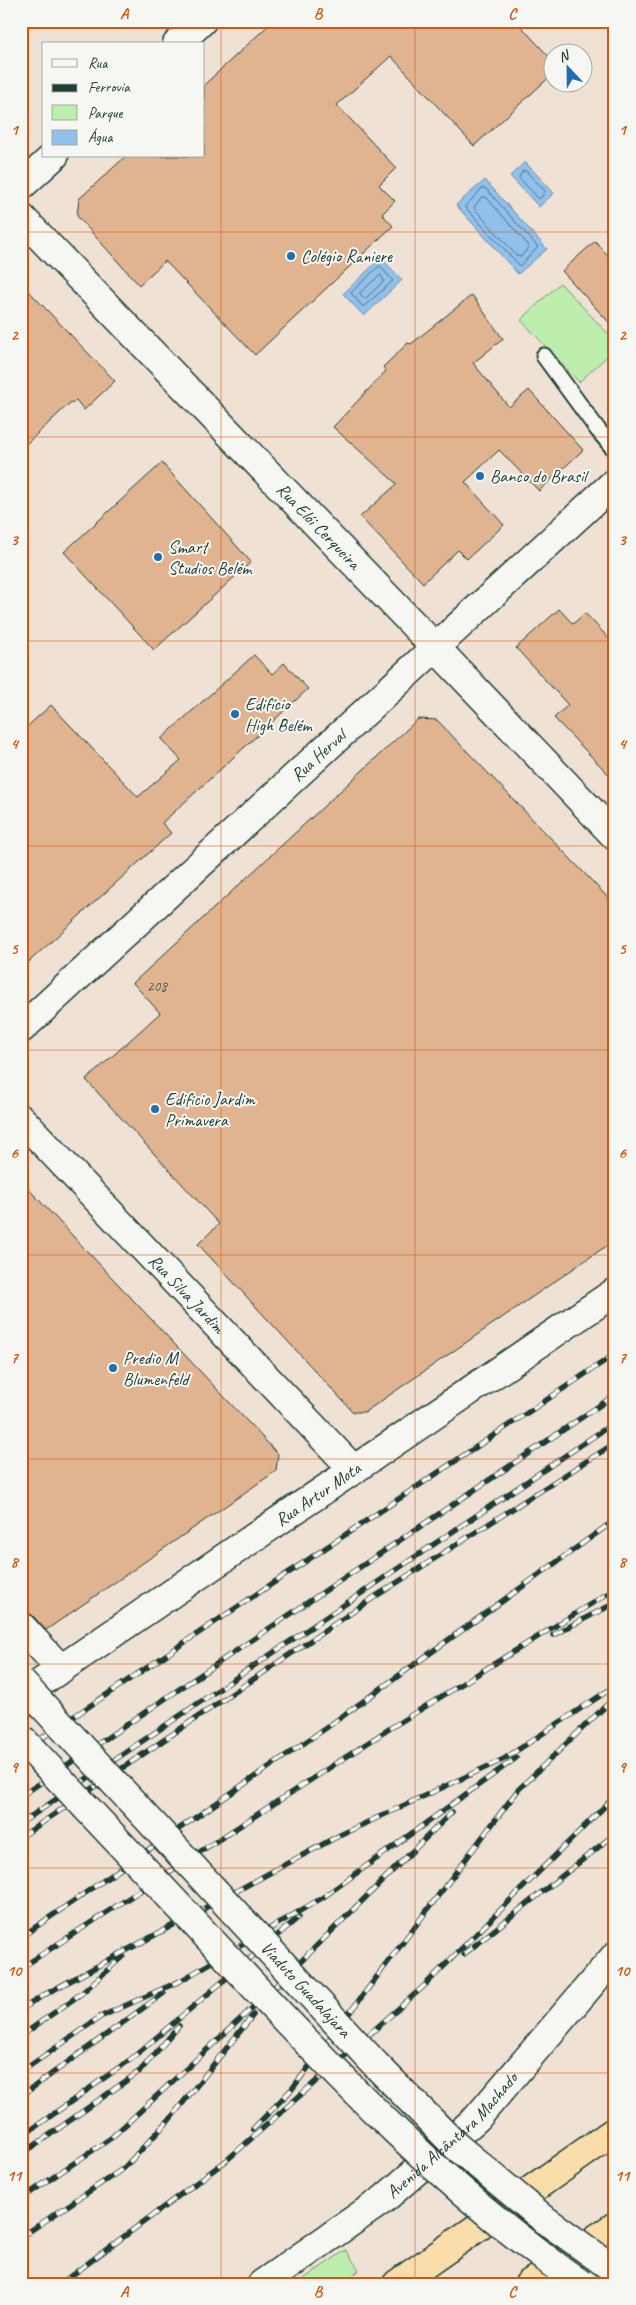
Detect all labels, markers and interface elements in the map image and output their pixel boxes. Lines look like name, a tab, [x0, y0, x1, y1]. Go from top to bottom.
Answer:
text: A	[120, 4, 130, 24]
text: B	[314, 4, 324, 24]
text: C	[508, 4, 518, 24]
legend	[42, 42, 205, 158]
north arrow	[544, 42, 594, 92]
text: N	[556, 46, 573, 66]
text: Rua	[88, 54, 108, 73]
text: Ferrovia	[88, 78, 131, 97]
text: Parque	[88, 104, 124, 123]
text: 1	[10, 120, 19, 140]
text: 1	[618, 120, 627, 140]
text: Água	[88, 128, 113, 147]
place label: Colégio Raniere	[301, 245, 393, 267]
marker: Colégio Raniere	[285, 250, 297, 262]
text: 2	[10, 325, 19, 345]
text: 2	[618, 325, 627, 345]
place label: Banco do Brasil	[490, 465, 589, 487]
marker: Banco do Brasil	[474, 470, 486, 482]
street label: Rua Elói Cerqueira	[272, 478, 366, 575]
text: 3	[10, 530, 19, 550]
text: 3	[618, 530, 627, 550]
place label: Smart Studios Belém	[168, 536, 253, 579]
marker: Smart Studios Belém	[152, 551, 164, 563]
place label: Edifício High Belém	[245, 693, 314, 736]
marker: Edifício High Belém	[229, 708, 241, 720]
street label: Rua Herval	[286, 723, 352, 786]
text: 4	[10, 734, 19, 754]
text: 4	[618, 734, 627, 754]
text: 5	[11, 939, 20, 959]
text: 5	[619, 939, 628, 959]
house number: 208	[147, 977, 168, 996]
place label: Edificio Jardim Primavera	[165, 1088, 256, 1131]
marker: Edificio Jardim Primavera	[149, 1103, 161, 1115]
text: 6	[10, 1143, 19, 1163]
text: 6	[618, 1143, 627, 1163]
street label: Rua Silva Jardim	[144, 1249, 230, 1339]
place label: Predio M Blumenfeld	[123, 1347, 191, 1390]
text: 7	[10, 1348, 19, 1368]
text: 7	[618, 1348, 627, 1368]
marker: Predio M Blumenfeld	[107, 1362, 119, 1374]
street label: Rua Artur Mota	[271, 1456, 366, 1531]
text: 8	[10, 1552, 19, 1572]
text: 8	[618, 1552, 627, 1572]
text: 9	[10, 1757, 19, 1777]
text: 9	[618, 1757, 627, 1777]
street label: Viaduto Guadalajara	[256, 1937, 357, 2043]
text: 10	[7, 1961, 23, 1981]
text: 10	[615, 1961, 631, 1981]
street label: Avenida Alcântara Machado	[382, 2066, 523, 2203]
text: 11	[7, 2166, 23, 2186]
text: 11	[615, 2166, 631, 2186]
text: A	[120, 2282, 130, 2302]
text: B	[314, 2282, 324, 2302]
text: C	[508, 2282, 518, 2302]

